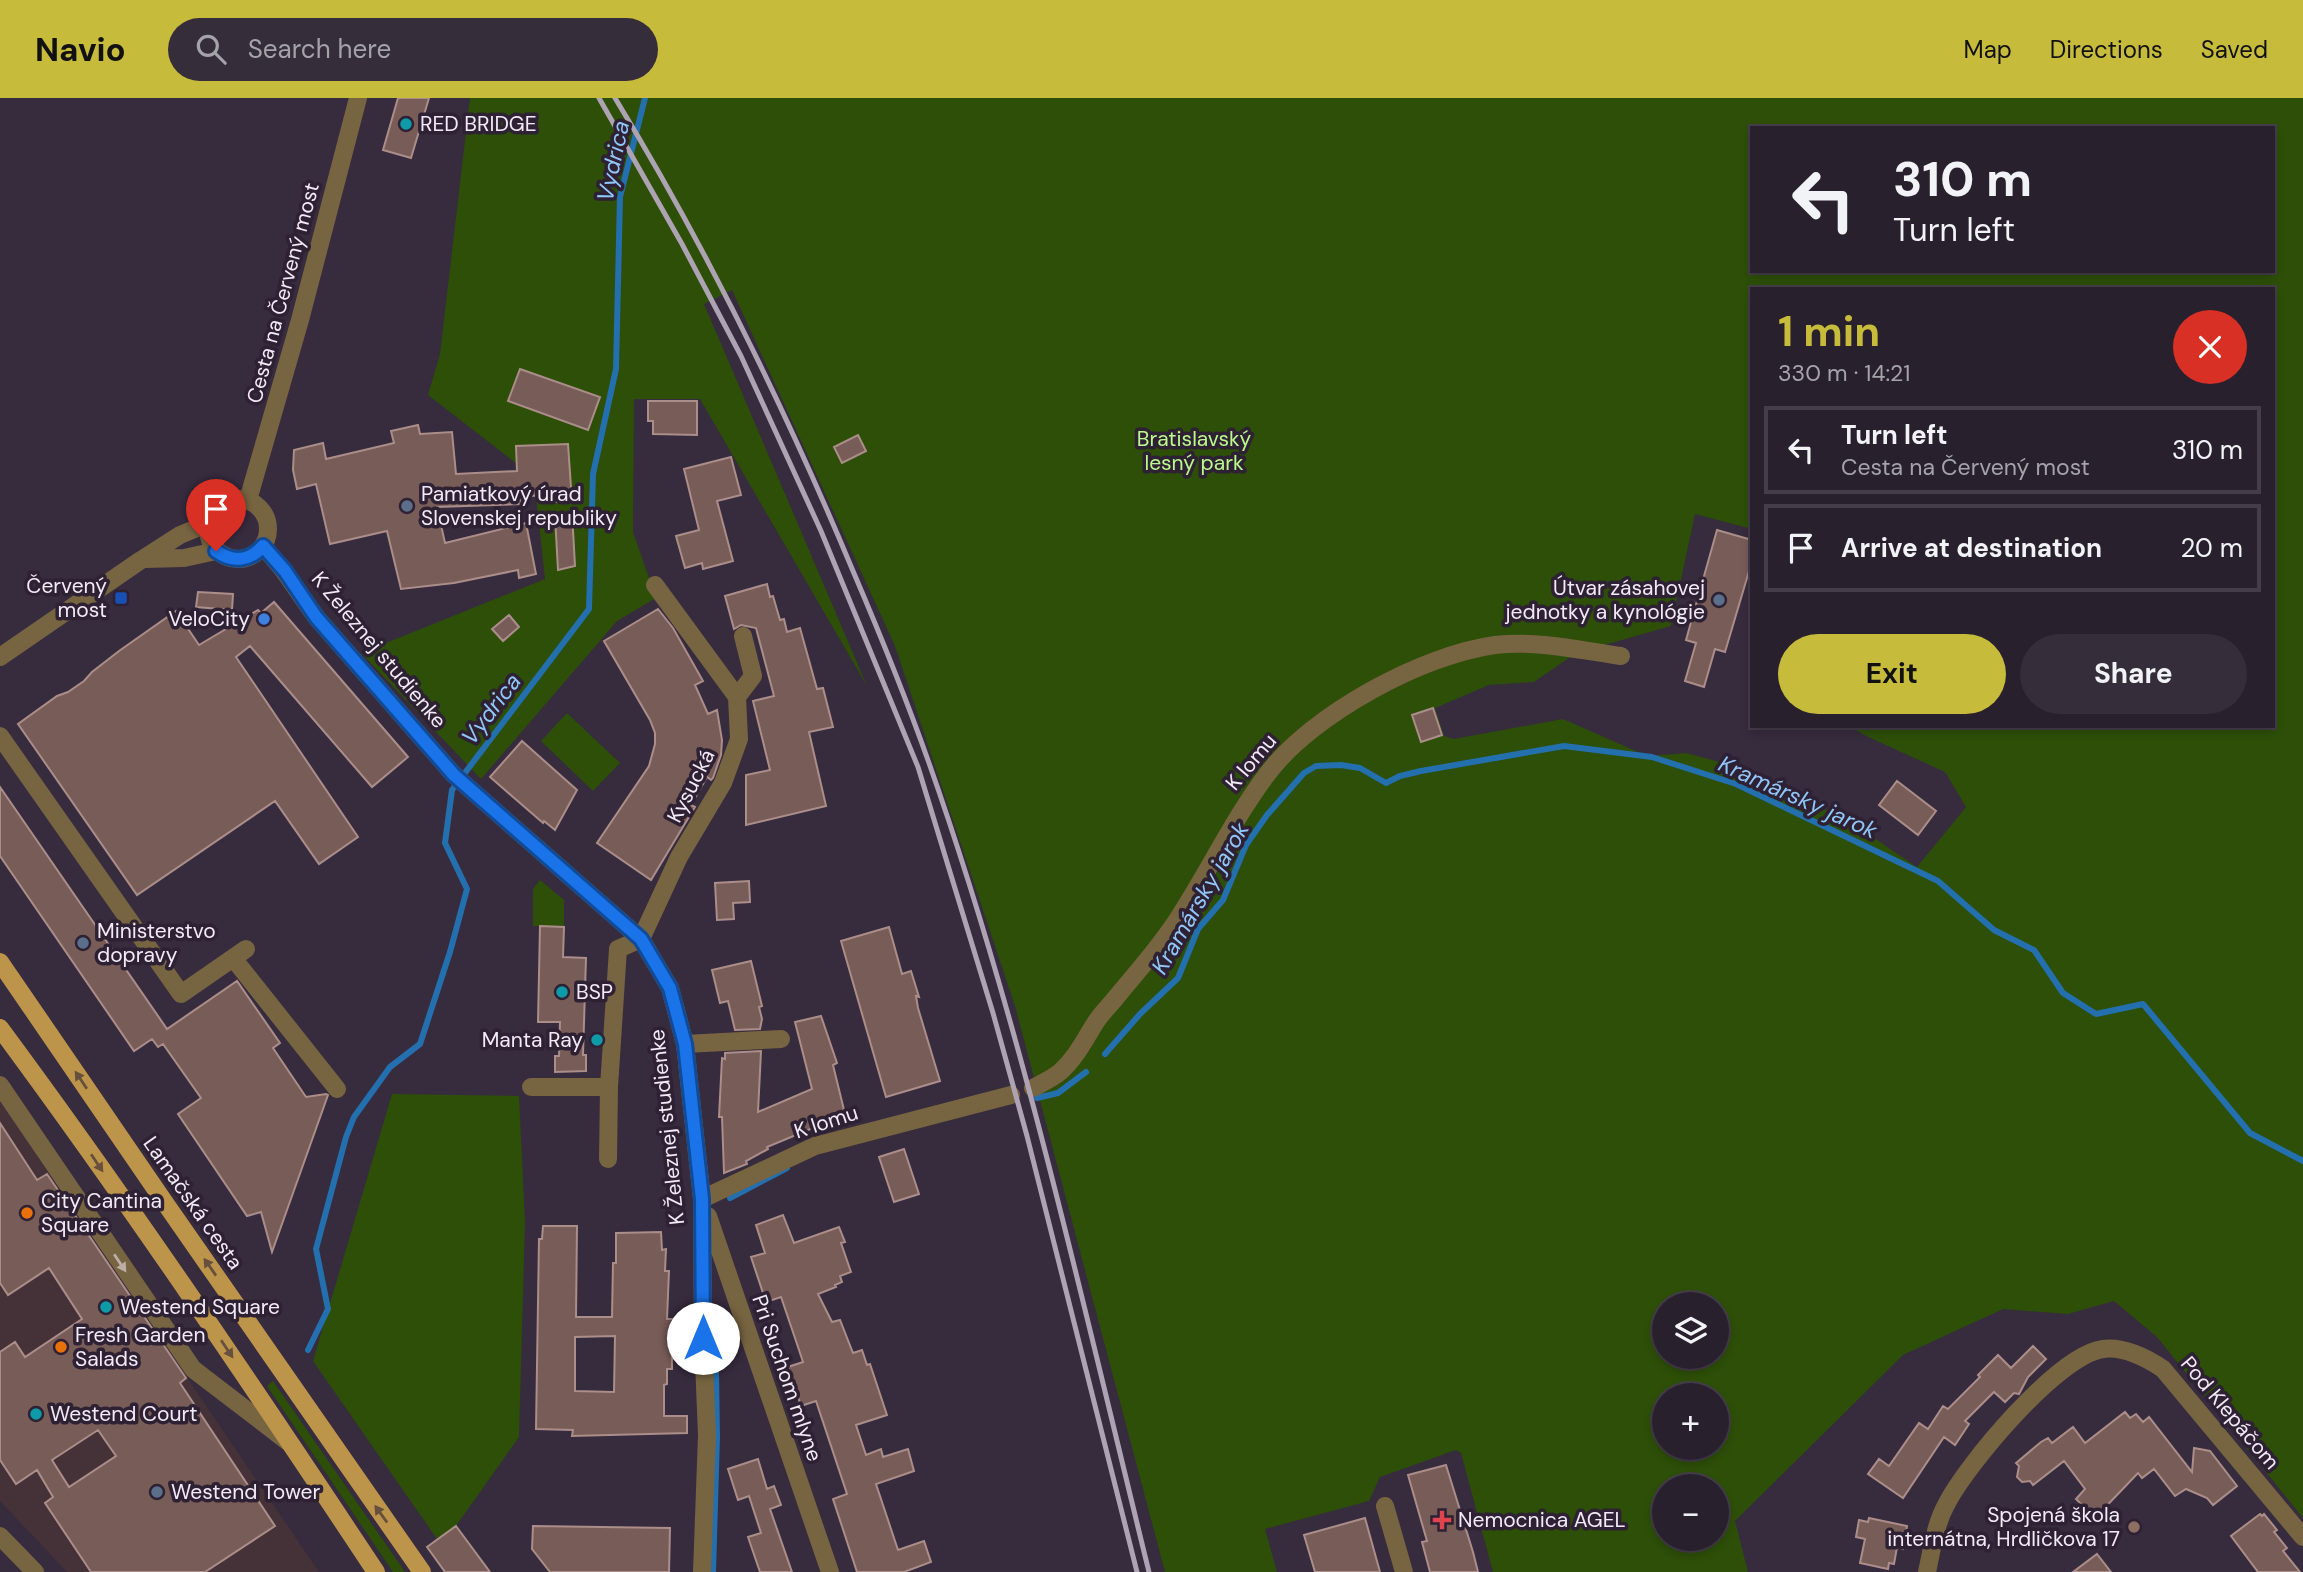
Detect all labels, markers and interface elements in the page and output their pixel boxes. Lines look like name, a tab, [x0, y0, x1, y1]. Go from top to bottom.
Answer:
search box	[168, 18, 658, 81]
text: Navio	[35, 28, 126, 71]
icon: search	[192, 30, 230, 68]
text: Search here	[248, 32, 391, 66]
text: Map	[1964, 34, 2012, 65]
text: Directions	[2050, 34, 2163, 65]
text: Saved	[2201, 34, 2268, 65]
place label: RED BRIDGE	[420, 110, 537, 138]
marker: RED BRIDGE	[398, 116, 414, 132]
water label: Vydrica	[590, 118, 636, 204]
text: 310 m	[1893, 147, 2032, 211]
icon: left	[1778, 154, 1869, 245]
street label: Cesta na Červený most	[240, 180, 326, 406]
text: Turn left	[1893, 209, 2015, 251]
text: 1 min	[1778, 304, 1880, 359]
button: close	[2173, 310, 2247, 384]
text: 330 m · 14:21	[1778, 358, 1911, 388]
text: Turn left	[1841, 418, 1948, 452]
park label: Bratislavský lesný park	[1137, 425, 1252, 477]
icon: left	[1782, 431, 1820, 469]
text: 310 m	[2172, 433, 2243, 467]
text: Cesta na Červený most	[1841, 452, 2090, 482]
pin	[186, 479, 246, 551]
place label: Pamiatkový úrad Slovenskej republiky	[421, 480, 617, 532]
icon: arrive	[197, 490, 235, 528]
marker: Pamiatkový úrad Slovenskej republiky	[399, 498, 415, 514]
icon: arrive	[1782, 529, 1820, 567]
text: Arrive at destination	[1841, 531, 2102, 565]
text: 20 m	[2180, 531, 2243, 565]
street label: K Železnej studienke	[305, 566, 453, 734]
place label: Červený most	[26, 572, 107, 624]
place label: Útvar zásahovej jednotky a kynológie	[1504, 574, 1705, 626]
marker: Červený most	[113, 590, 129, 606]
marker: Útvar zásahovej jednotky a kynológie	[1711, 592, 1727, 608]
place label: VeloCity	[168, 605, 250, 633]
marker: VeloCity	[256, 611, 272, 627]
button: Exit	[1778, 634, 2006, 714]
button: Share	[2020, 634, 2247, 714]
water label: Vydrica	[454, 667, 528, 751]
street label: K lomu	[1219, 728, 1283, 796]
street label: Kysucká	[661, 745, 721, 827]
water label: Kramársky jarok	[1714, 749, 1882, 846]
water label: Kramársky jarok	[1144, 816, 1256, 980]
place label: Ministerstvo dopravy	[97, 917, 216, 969]
marker: Ministerstvo dopravy	[75, 935, 91, 951]
place label: BSP	[576, 978, 613, 1006]
marker: BSP	[554, 984, 570, 1000]
place label: Manta Ray	[482, 1026, 583, 1054]
street label: K Železnej studienke	[643, 1028, 691, 1226]
marker: Manta Ray	[589, 1032, 605, 1048]
one-way arrow	[75, 1070, 88, 1089]
street label: K lomu	[790, 1099, 862, 1145]
street label: Lamačská cesta	[137, 1131, 249, 1275]
one-way arrow	[90, 1153, 103, 1172]
place label: City Cantina Square	[41, 1187, 162, 1239]
marker: City Cantina Square	[19, 1205, 35, 1221]
one-way arrow	[113, 1254, 127, 1272]
one-way arrow	[203, 1258, 217, 1276]
street label: Pri Suchom mlyne	[745, 1291, 829, 1465]
map controls	[1652, 1292, 1729, 1551]
button: layers	[1652, 1292, 1729, 1369]
place label: Westend Square	[120, 1293, 280, 1321]
marker: Westend Square	[98, 1299, 114, 1315]
position arrow	[666, 1301, 740, 1375]
place label: Fresh Garden Salads	[75, 1321, 206, 1373]
marker: Fresh Garden Salads	[53, 1339, 69, 1355]
one-way arrow	[220, 1340, 234, 1358]
street label: Pod Klepáčom	[2174, 1351, 2286, 1475]
button: +	[1652, 1383, 1729, 1460]
place label: Westend Court	[50, 1400, 197, 1428]
marker: Westend Court	[28, 1406, 44, 1422]
button: −	[1652, 1474, 1729, 1551]
place label: Westend Tower	[171, 1478, 320, 1506]
marker: Westend Tower	[149, 1484, 165, 1500]
place label: Spojená škola internátna, Hrdličkova 17	[1887, 1501, 2120, 1553]
one-way arrow	[374, 1505, 388, 1523]
place label: Nemocnica AGEL	[1458, 1506, 1626, 1534]
marker: Nemocnica AGEL	[1432, 1510, 1452, 1530]
marker: Spojená škola internátna, Hrdličkova 17	[2126, 1519, 2142, 1535]

